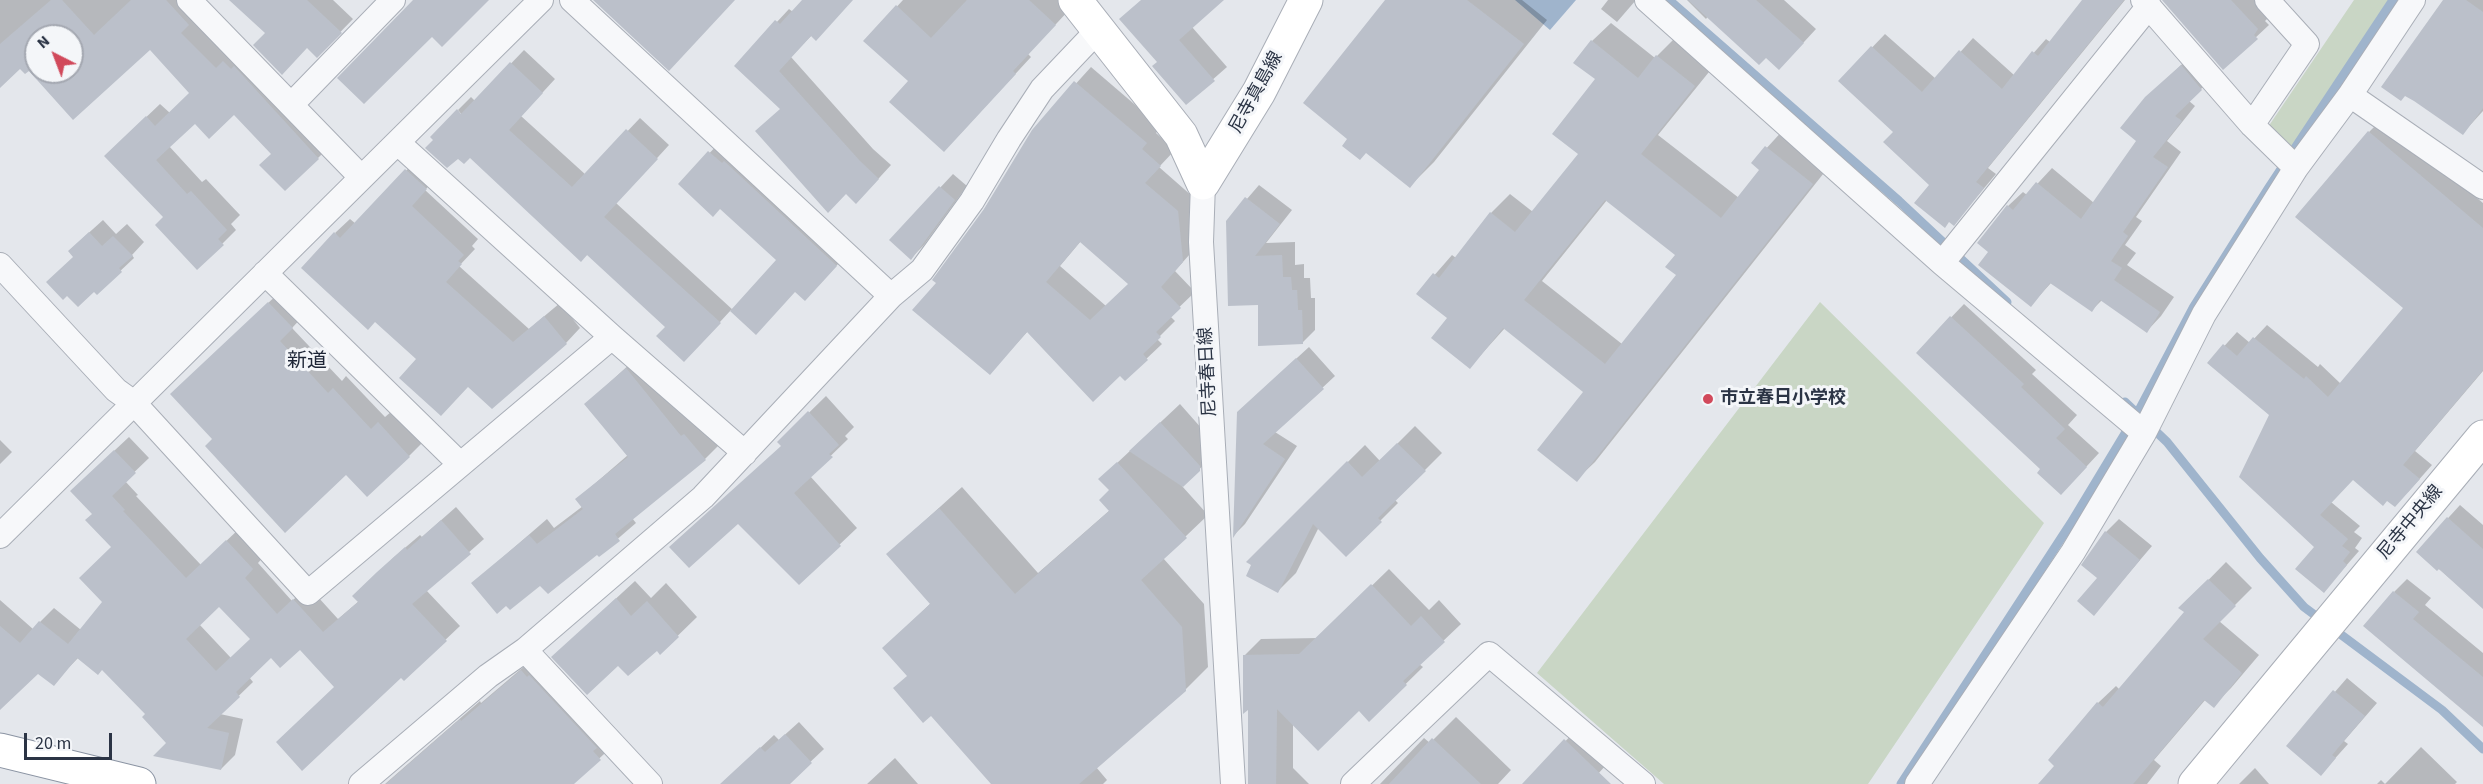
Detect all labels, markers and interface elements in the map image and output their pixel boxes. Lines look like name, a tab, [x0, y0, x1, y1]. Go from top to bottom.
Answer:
north arrow	[24, 24, 84, 84]
text: N	[32, 30, 55, 54]
street label: 尼寺真島線	[1226, 48, 1288, 138]
street label: 尼寺春日線	[1196, 326, 1222, 418]
district label: 新道	[287, 351, 327, 375]
place label: 市立春日小学校	[1720, 388, 1846, 410]
marker: 市立春日小学校	[1701, 392, 1715, 406]
street label: 尼寺中央線	[2374, 482, 2448, 564]
scale bar	[27, 721, 116, 759]
text: 20 m	[35, 731, 71, 756]

